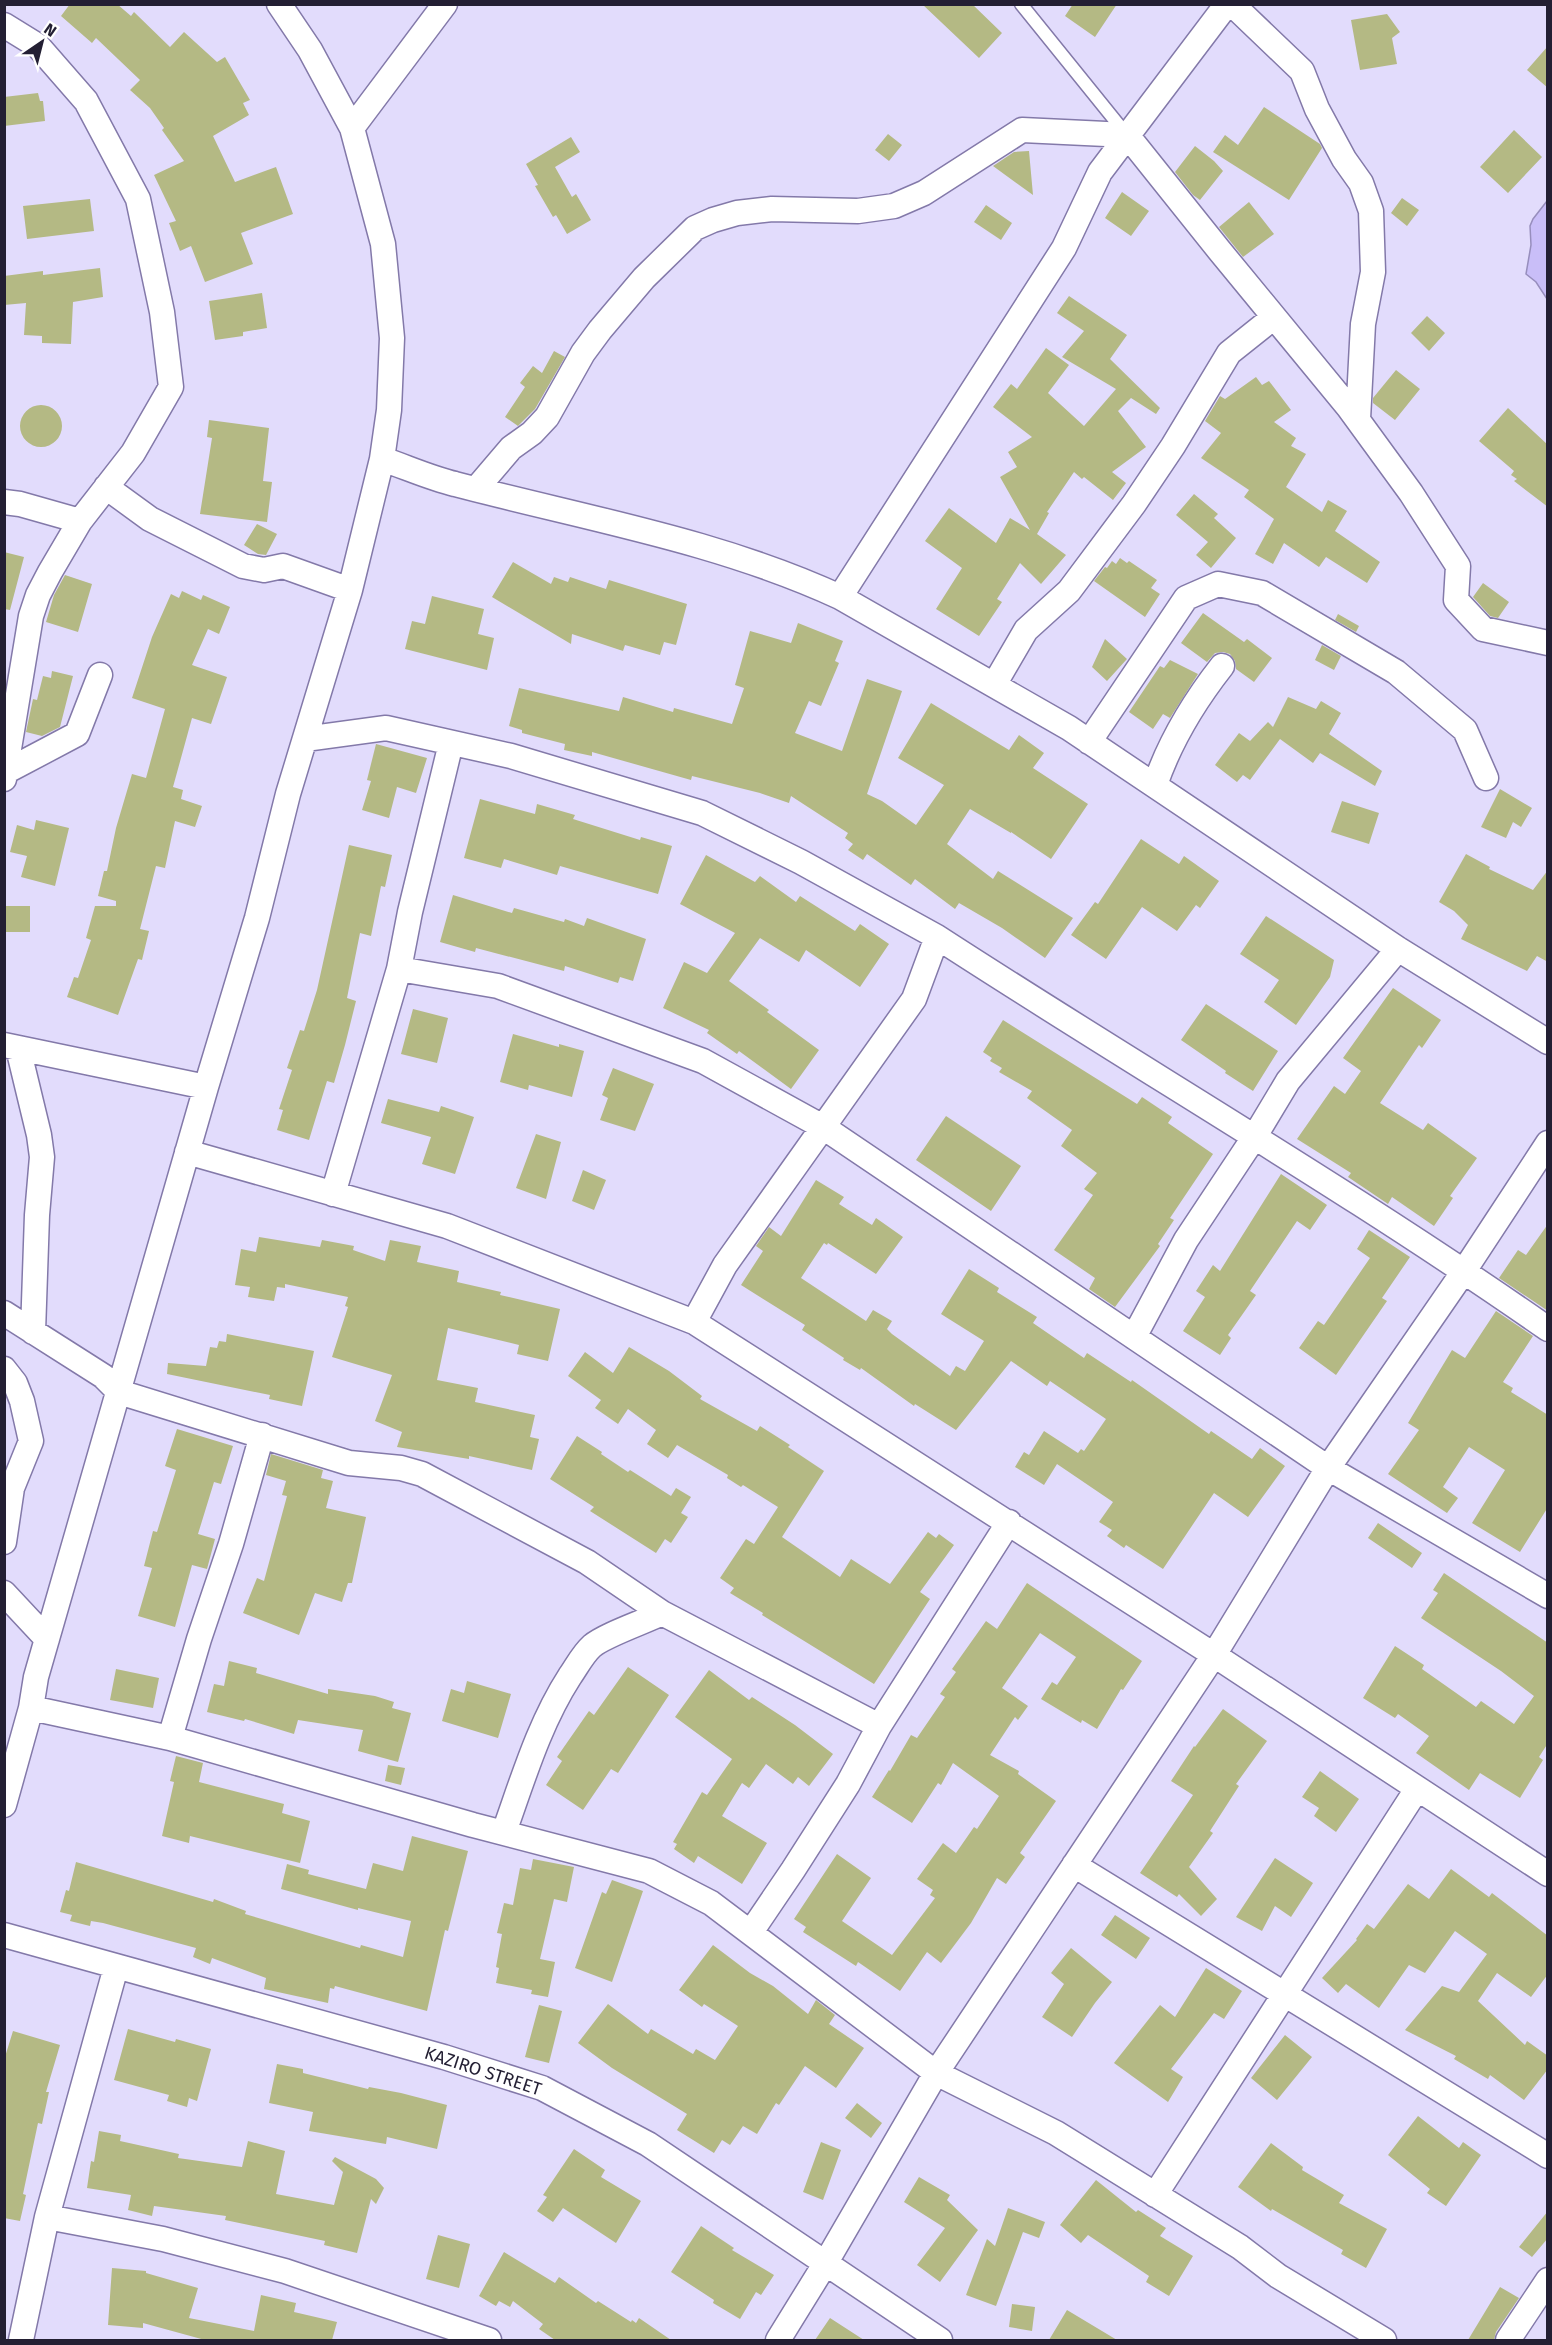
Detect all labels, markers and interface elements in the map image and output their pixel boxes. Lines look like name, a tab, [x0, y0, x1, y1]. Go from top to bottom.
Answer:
north arrow	[12, 12, 72, 72]
text: N	[41, 19, 60, 41]
street label: KAZIRO STREET	[422, 2042, 545, 2100]

